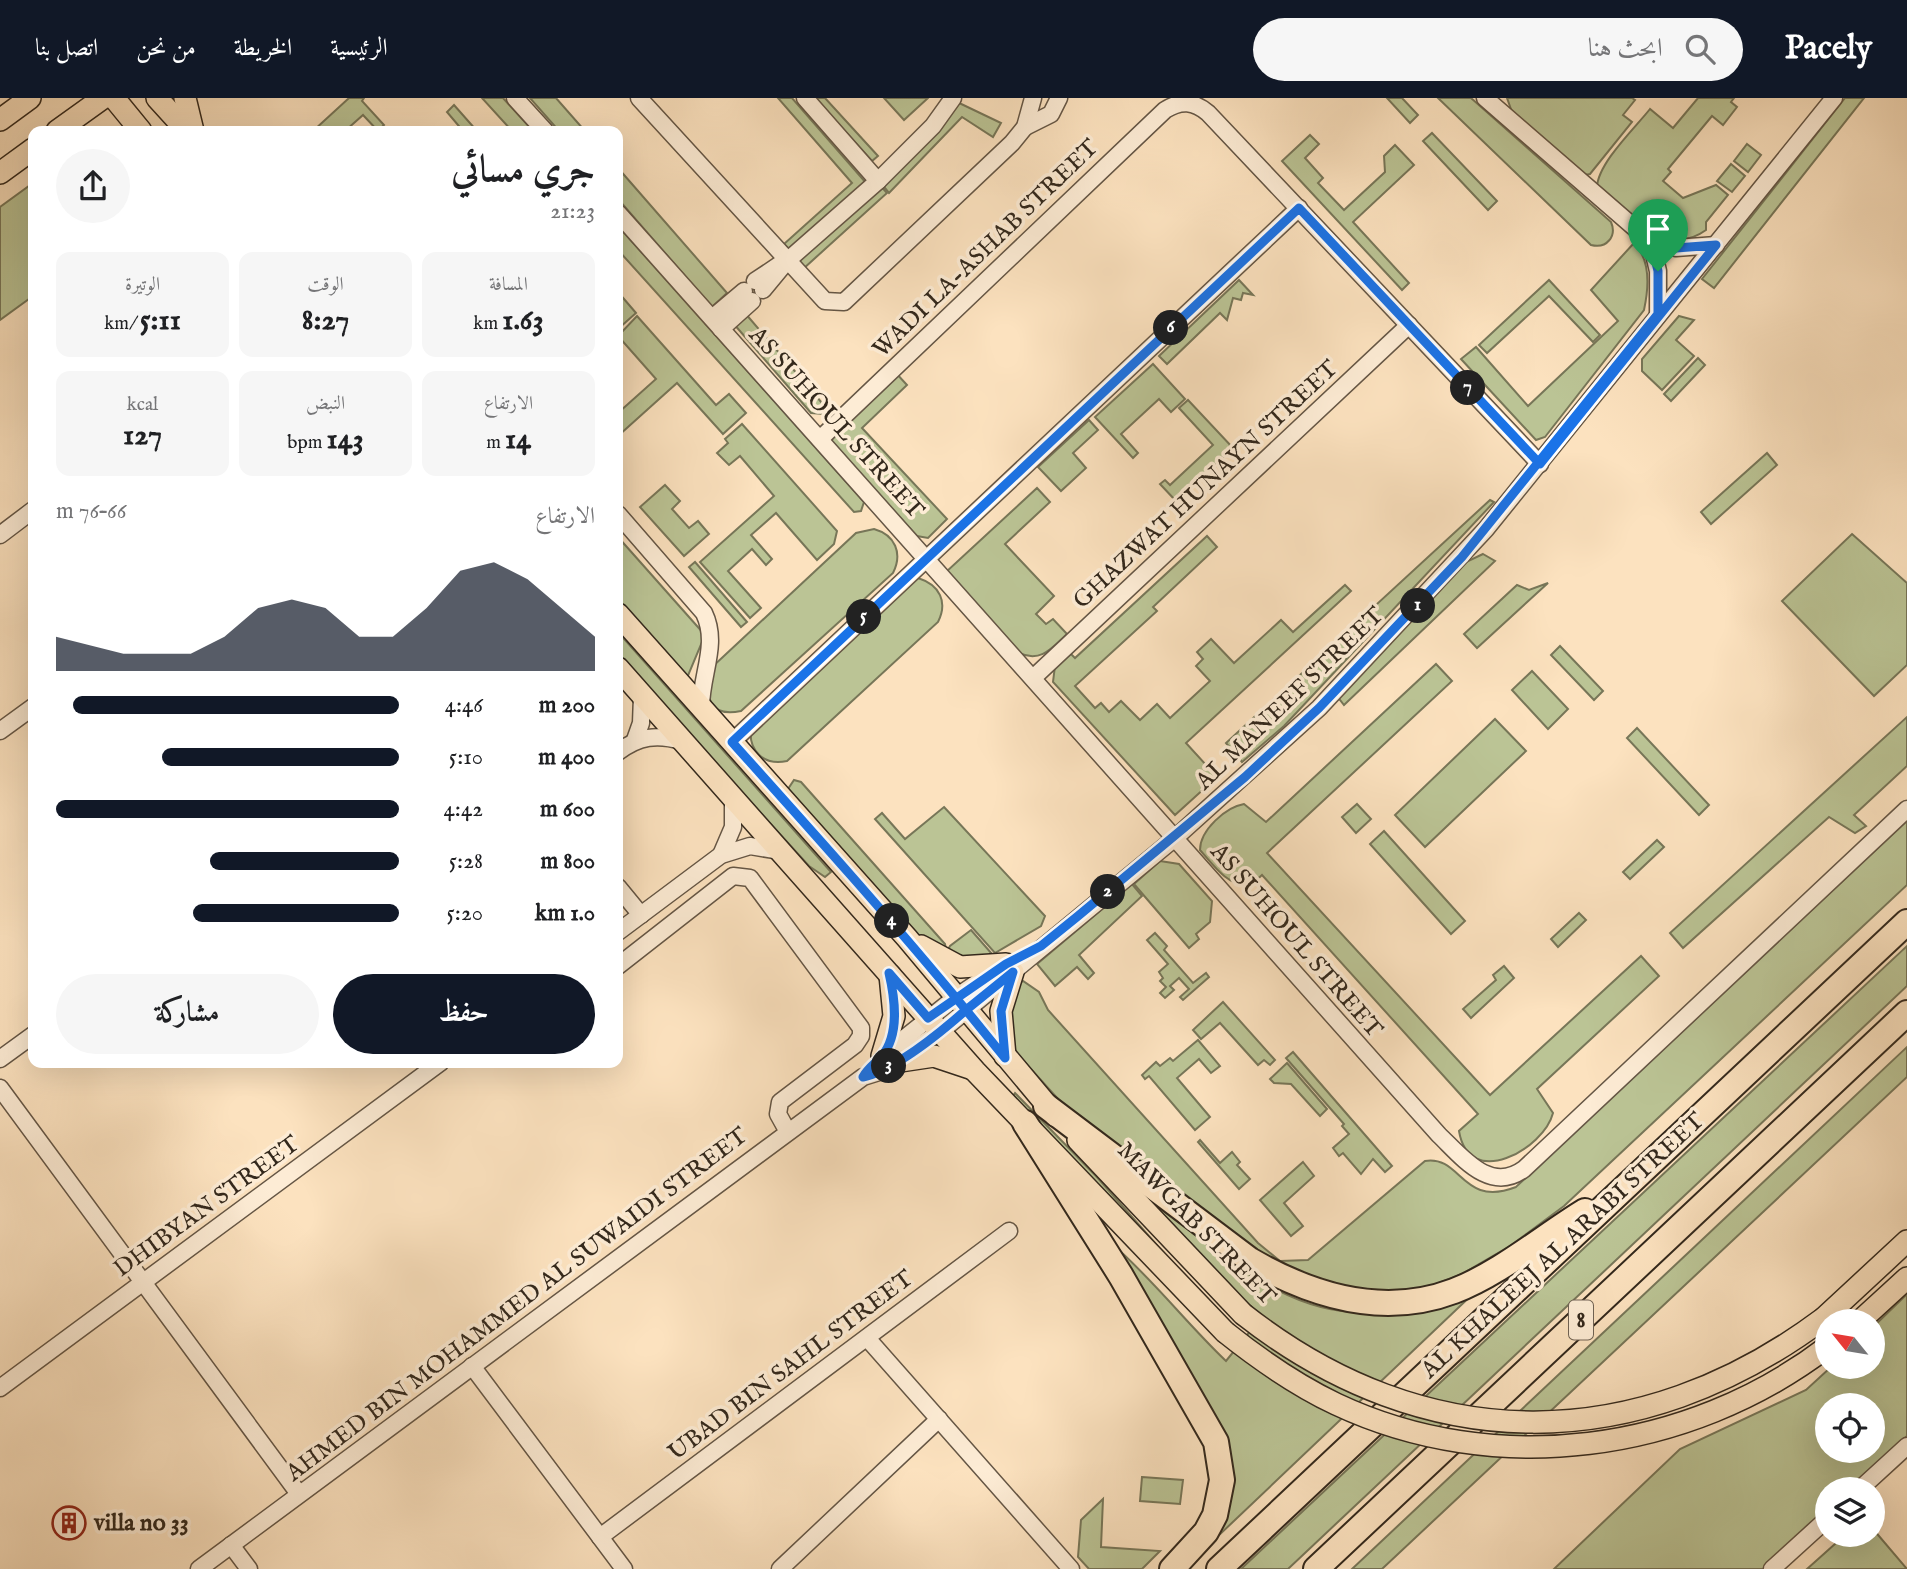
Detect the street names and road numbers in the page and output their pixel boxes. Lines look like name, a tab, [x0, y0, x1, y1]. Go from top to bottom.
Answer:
street label: WADI LA-ASHAB STREET	[867, 133, 1106, 365]
street label: AS SUHOUL STREET	[741, 320, 931, 526]
street label: GHAZWAT HUNAYN STREET	[1067, 354, 1345, 616]
street label: AL MANEEF STREET	[1188, 600, 1391, 798]
street label: AS SUHOUL STREET	[1202, 837, 1389, 1045]
street label: AL KHALEEJ AL ARABI STREET	[1414, 1106, 1712, 1387]
street label: AHMED BIN MOHAMMED AL SUWAIDI STREET	[279, 1121, 755, 1490]
street label: DHIBYAN STREET	[108, 1129, 306, 1285]
street label: MAWGAB STREET	[1110, 1136, 1282, 1313]
street label: UBAD BIN SAHL STREET	[662, 1263, 920, 1468]
road number: 8	[1569, 1301, 1593, 1340]

